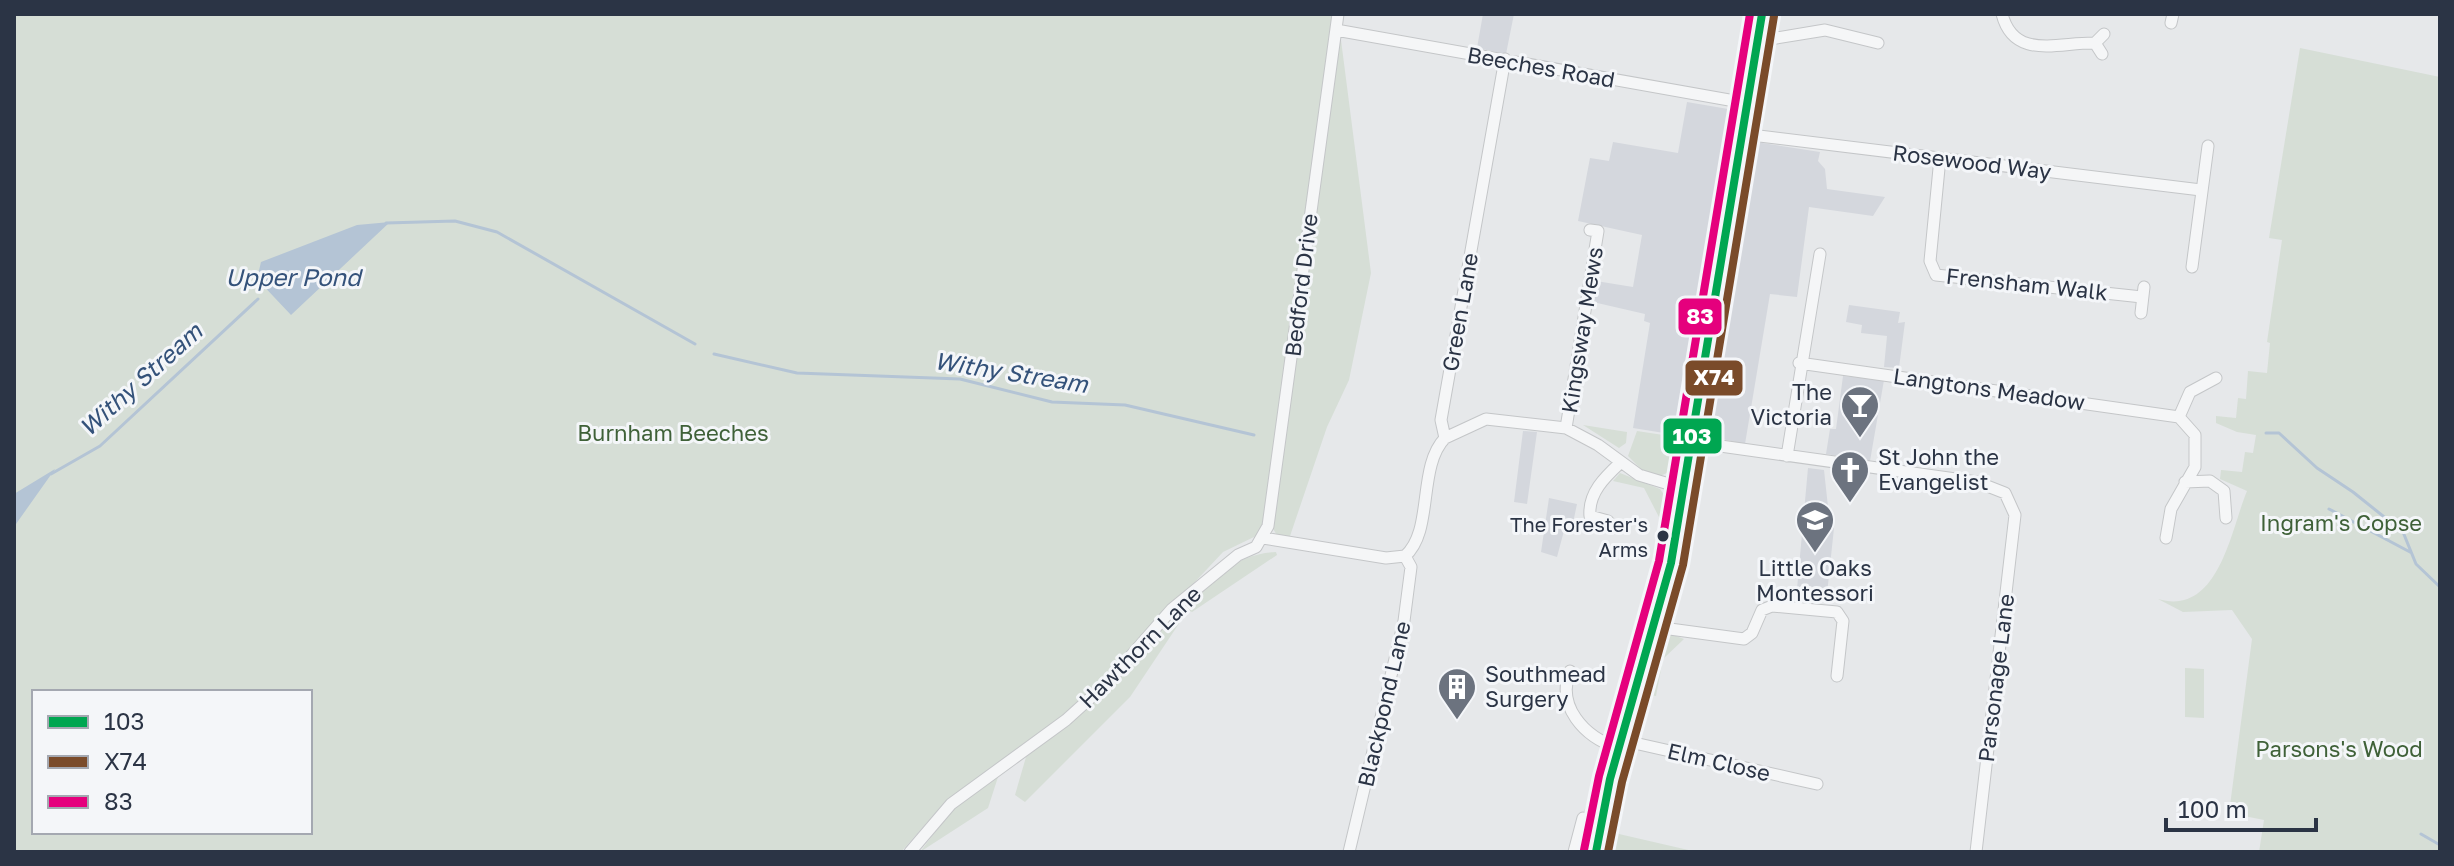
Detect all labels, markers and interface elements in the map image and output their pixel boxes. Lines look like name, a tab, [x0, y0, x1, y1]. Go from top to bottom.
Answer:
street label: Beeches Road	[1465, 40, 1617, 93]
street label: Rosewood Way	[1891, 138, 2053, 185]
street label: Bedford Drive	[1278, 212, 1323, 358]
street label: Kingsway Mews	[1555, 245, 1608, 415]
street label: Green Lane	[1436, 251, 1483, 373]
water label: Upper Pond	[225, 262, 364, 291]
street label: Frensham Walk	[1945, 262, 2109, 305]
line badge: 83	[1677, 297, 1723, 336]
text: 83	[1686, 302, 1714, 329]
water label: Withy Stream	[73, 315, 209, 442]
water label: Withy Stream	[932, 345, 1092, 399]
line badge: X74	[1684, 359, 1744, 397]
street label: Langtons Meadow	[1891, 362, 2087, 415]
text: X74	[1693, 363, 1735, 390]
place label: The Victoria	[1750, 378, 1832, 430]
bar icon: The Victoria	[1839, 384, 1881, 439]
line badge: 103	[1662, 417, 1723, 455]
park label: Burnham Beeches	[577, 419, 769, 446]
text: 103	[1672, 422, 1712, 449]
place label: St John the Evangelist	[1878, 443, 1999, 495]
church icon: St John the Evangelist	[1829, 449, 1871, 504]
school or university icon: Little Oaks Montessori	[1794, 499, 1836, 554]
park label: Ingram's Copse	[2260, 509, 2422, 536]
place label: The Forester's Arms	[1510, 512, 1648, 561]
marker: The Forester's Arms	[1655, 528, 1671, 544]
place label: Little Oaks Montessori	[1756, 554, 1874, 606]
street label: Hawthorn Lane	[1073, 580, 1206, 713]
street label: Parsonage Lane	[1972, 592, 2019, 764]
street label: Blackpond Lane	[1351, 618, 1416, 789]
place label: Southmead Surgery	[1485, 660, 1606, 712]
building icon: Southmead Surgery	[1436, 666, 1478, 721]
legend	[32, 690, 312, 834]
text: 103	[104, 706, 145, 735]
park label: Parsons's Wood	[2255, 735, 2423, 762]
street label: Elm Close	[1665, 737, 1773, 786]
text: X74	[104, 746, 147, 775]
scale bar	[2166, 782, 2316, 832]
text: 83	[104, 786, 133, 815]
text: 100 m	[2178, 794, 2247, 823]

